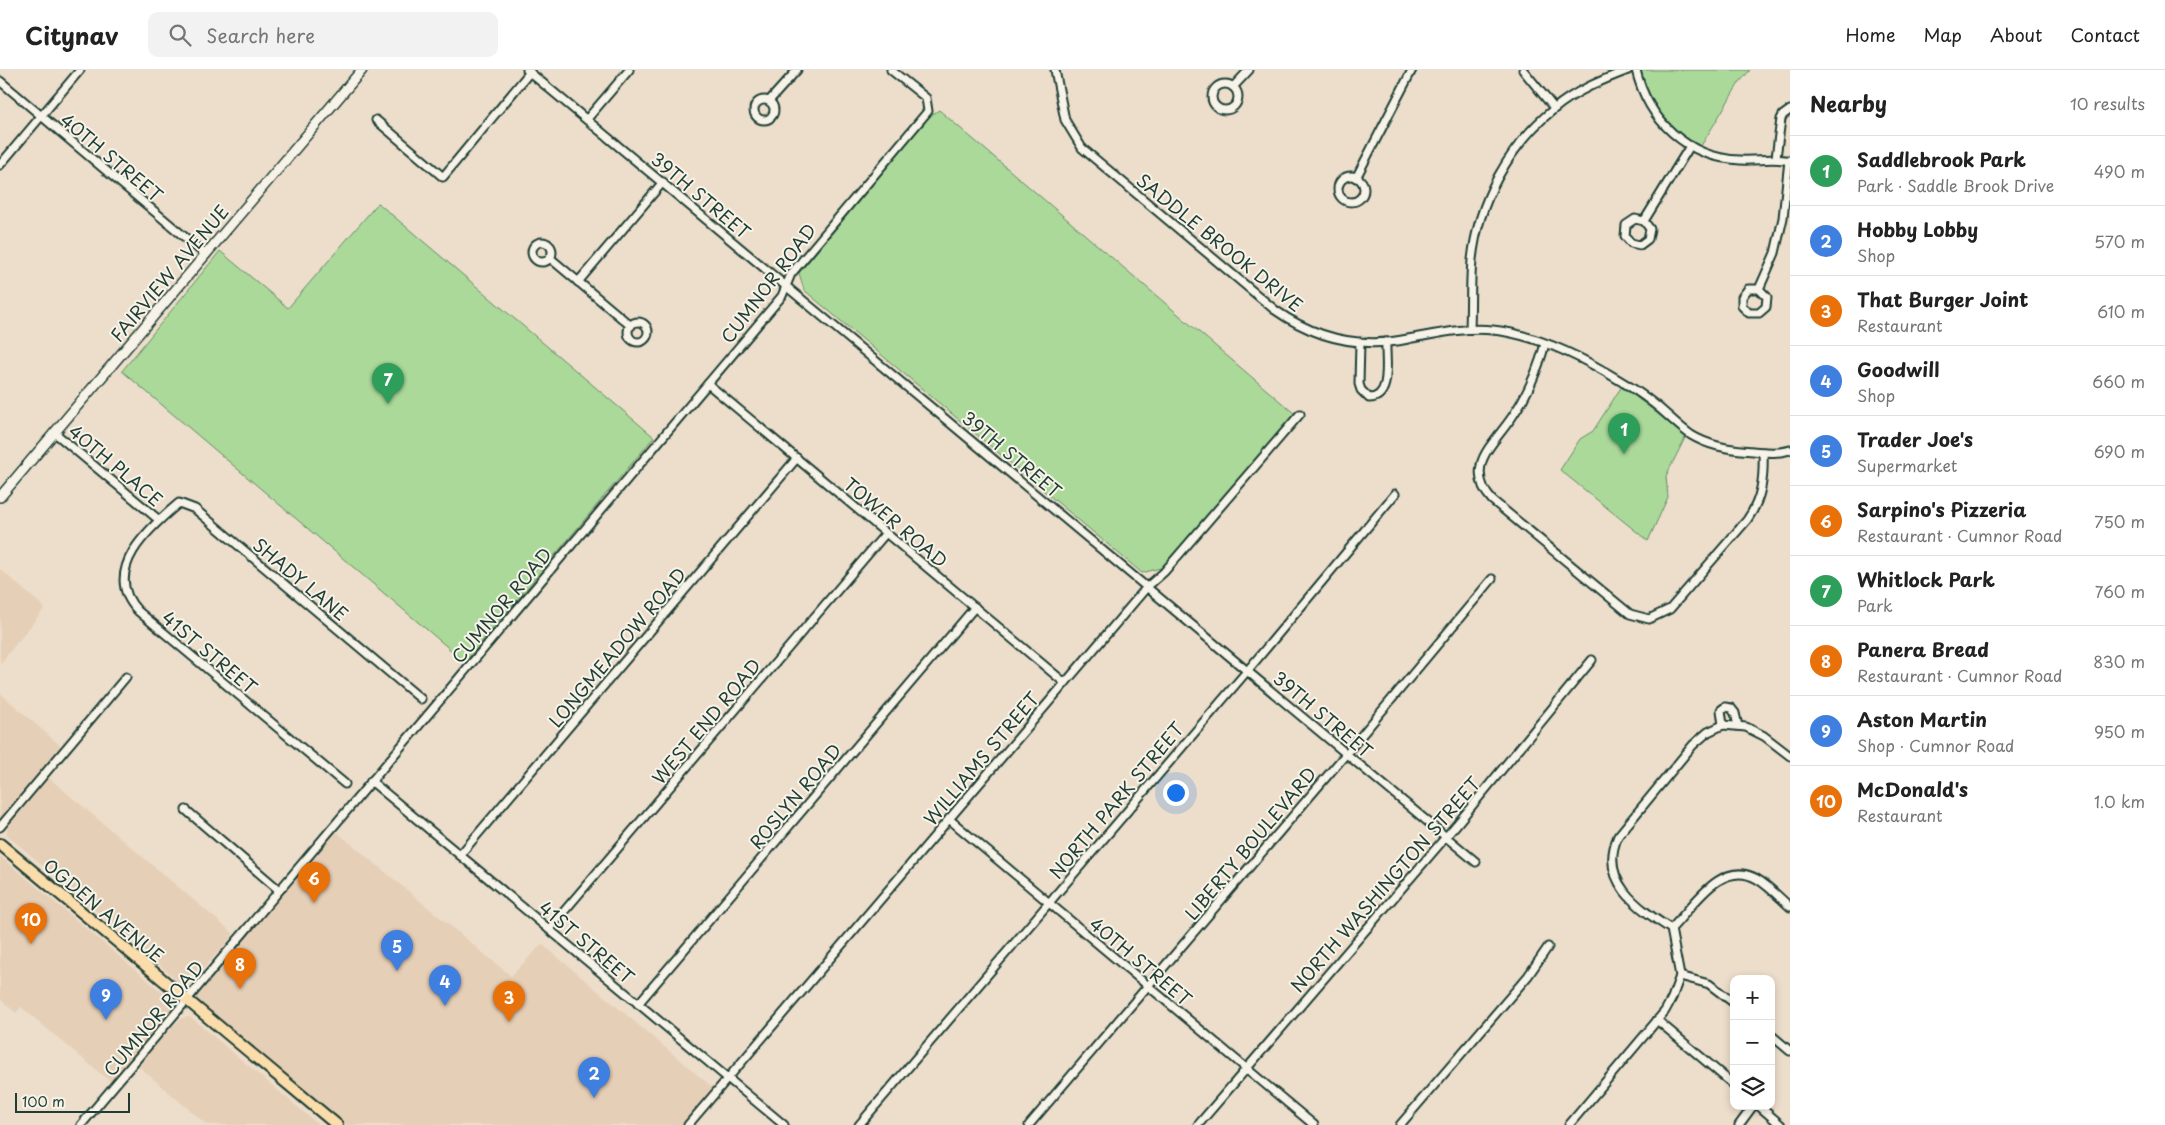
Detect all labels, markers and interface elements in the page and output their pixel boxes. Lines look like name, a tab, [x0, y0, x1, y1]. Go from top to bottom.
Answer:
search box	[148, 12, 498, 57]
text: Citynav	[25, 17, 118, 53]
icon: search	[166, 21, 194, 49]
text: Search here	[206, 21, 315, 49]
text: Home	[1845, 21, 1895, 48]
text: Map	[1923, 21, 1962, 48]
text: About	[1990, 21, 2042, 48]
text: Contact	[2070, 21, 2140, 48]
text: Nearby	[1810, 87, 1887, 119]
text: 10 results	[2070, 91, 2145, 115]
street label: 40TH STREET	[55, 106, 170, 208]
street label: 39TH STREET	[645, 145, 757, 245]
text: Saddlebrook Park	[1857, 145, 2026, 173]
text: 1	[1822, 159, 1830, 183]
text: 490 m	[2094, 159, 2145, 183]
street label: SADDLE BROOK DRIVE	[1131, 166, 1309, 318]
text: Park · Saddle Brook Drive	[1857, 173, 2054, 197]
street label: FAIRVIEW AVENUE	[103, 199, 235, 347]
text: Hobby Lobby	[1857, 215, 1978, 243]
street label: CUMNOR ROAD	[714, 217, 822, 349]
text: 2	[1820, 229, 1832, 253]
text: 570 m	[2094, 229, 2145, 253]
text: Shop	[1857, 243, 1895, 267]
text: That Burger Joint	[1857, 285, 2028, 313]
text: 3	[1821, 299, 1831, 323]
text: 610 m	[2097, 299, 2145, 323]
text: Restaurant	[1857, 313, 1943, 337]
text: Goodwill	[1857, 355, 1939, 383]
pin: 7	[372, 363, 404, 404]
text: 4	[1821, 369, 1831, 393]
text: 660 m	[2092, 369, 2145, 393]
text: Shop	[1857, 383, 1895, 407]
street label: 39TH STREET	[956, 404, 1068, 504]
pin: 1	[1608, 413, 1640, 454]
street label: 40TH PLACE	[63, 418, 169, 512]
text: Trader Joe's	[1857, 425, 1973, 453]
text: 5	[1821, 439, 1831, 463]
text: 690 m	[2094, 439, 2145, 463]
text: Supermarket	[1857, 453, 1957, 477]
street label: TOWER ROAD	[838, 470, 954, 574]
text: Sarpino's Pizzeria	[1857, 495, 2026, 523]
text: 6	[1820, 509, 1832, 533]
text: 750 m	[2094, 509, 2145, 533]
text: Restaurant · Cumnor Road	[1857, 523, 2062, 547]
street label: SHADY LANE	[248, 531, 354, 627]
street label: CUMNOR ROAD	[444, 541, 558, 669]
street label: LONGMEADOW ROAD	[542, 561, 692, 733]
text: Whitlock Park	[1857, 565, 1995, 593]
text: 7	[1821, 579, 1831, 603]
text: 760 m	[2095, 579, 2145, 603]
text: Park	[1857, 593, 1893, 617]
street label: 41ST STREET	[156, 604, 264, 701]
text: Panera Bread	[1857, 635, 1989, 663]
text: 8	[1821, 649, 1831, 673]
text: 830 m	[2093, 649, 2145, 673]
street label: WEST END ROAD	[645, 652, 767, 790]
text: Restaurant · Cumnor Road	[1857, 663, 2062, 687]
street label: 39TH STREET	[1267, 664, 1379, 764]
street label: WILLIAMS STREET	[917, 685, 1046, 831]
text: Aston Martin	[1857, 705, 1987, 733]
street label: NORTH PARK STREET	[1042, 715, 1190, 884]
text: 9	[1821, 719, 1831, 743]
text: 950 m	[2094, 719, 2145, 743]
text: Shop · Cumnor Road	[1857, 733, 2014, 757]
street label: ROSLYN ROAD	[743, 737, 847, 855]
street label: LIBERTY BOULEVARD	[1178, 761, 1322, 925]
street label: NORTH WASHINGTON STREET	[1284, 770, 1487, 998]
text: McDonald's	[1857, 775, 1968, 803]
your location	[1163, 780, 1189, 806]
text: 10	[1816, 789, 1836, 813]
text: 1.0 km	[2094, 789, 2145, 813]
text: Restaurant	[1857, 803, 1943, 827]
street label: OGDEN AVENUE	[38, 852, 170, 968]
pin: 6	[298, 862, 330, 903]
street label: 41ST STREET	[533, 894, 641, 991]
pin: 10	[15, 903, 47, 944]
street label: 40TH STREET	[1084, 910, 1199, 1012]
pin: 5	[381, 930, 413, 971]
pin: 8	[224, 948, 256, 989]
street label: CUMNOR ROAD	[96, 954, 210, 1082]
pin: 4	[429, 965, 461, 1006]
map controls	[1730, 975, 1775, 1110]
button: +	[1730, 975, 1775, 1020]
pin: 9	[90, 979, 122, 1020]
pin: 3	[493, 981, 525, 1022]
button: −	[1730, 1020, 1775, 1065]
pin: 2	[578, 1057, 610, 1098]
button: layers	[1730, 1065, 1775, 1110]
scale bar	[15, 1090, 130, 1113]
text: 100 m	[22, 1091, 65, 1112]

